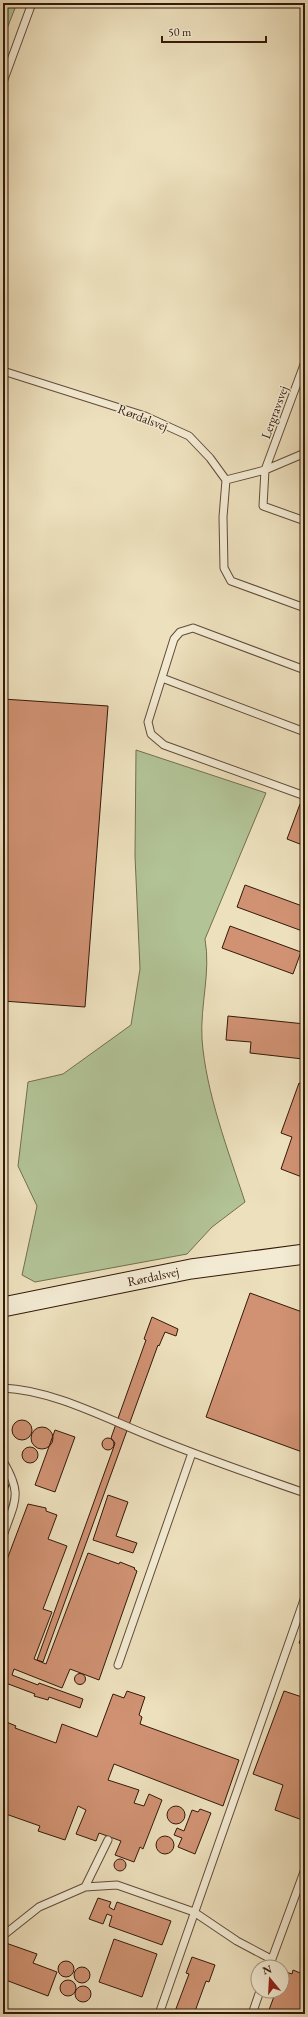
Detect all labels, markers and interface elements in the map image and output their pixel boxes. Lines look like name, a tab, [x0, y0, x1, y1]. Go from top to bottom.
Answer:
scale bar	[162, 18, 266, 44]
text: 50 m	[168, 24, 192, 40]
street label: Lergravsvej	[257, 383, 292, 441]
street label: Rørdalsvej	[115, 400, 170, 435]
street label: Rørdalsvej	[126, 1263, 181, 1290]
north arrow	[250, 1959, 290, 1999]
text: N	[261, 1961, 273, 1978]

